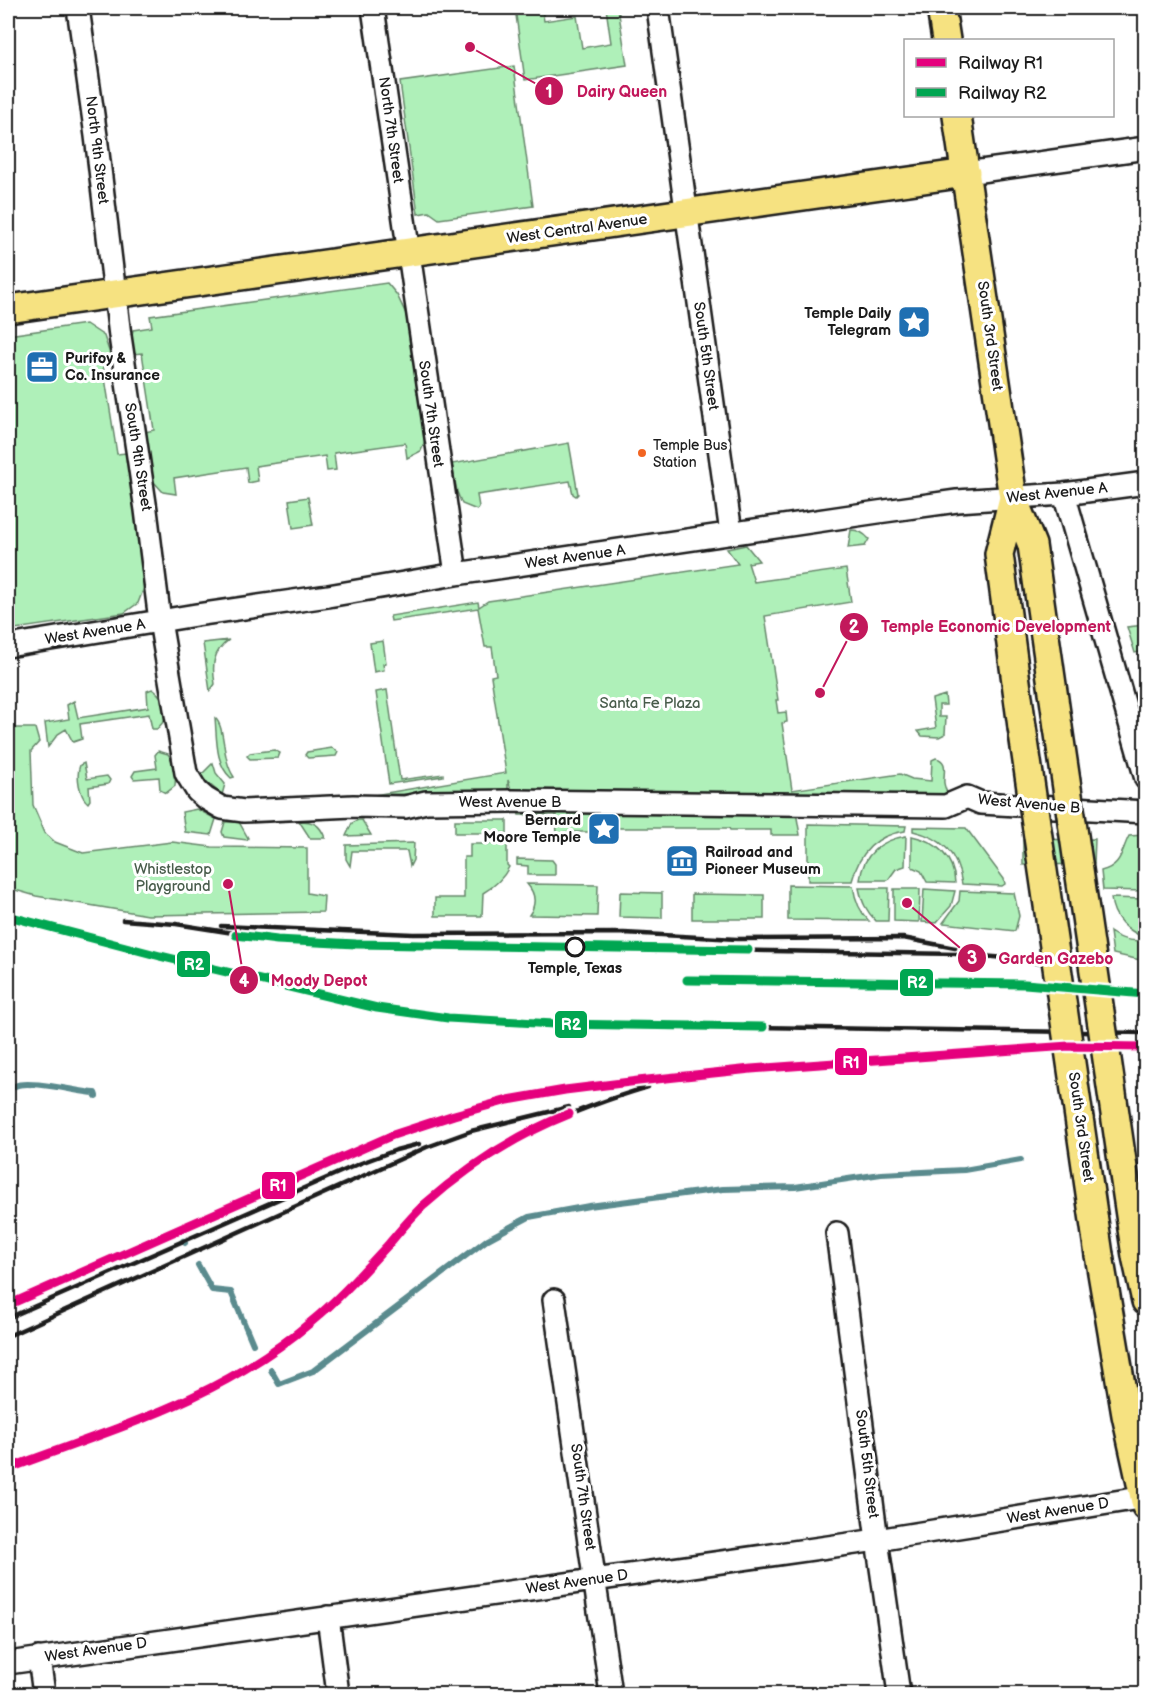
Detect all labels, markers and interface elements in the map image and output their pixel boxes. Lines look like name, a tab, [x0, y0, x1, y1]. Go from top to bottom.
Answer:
legend	[904, 39, 1114, 117]
text: Railway R1	[958, 53, 1043, 74]
callout: Dairy Queen	[534, 74, 679, 108]
street label: North 7th Street	[374, 76, 408, 185]
text: 1	[545, 82, 553, 103]
text: Dairy Queen	[577, 83, 667, 102]
text: Railway R2	[958, 83, 1047, 104]
street label: North 9th Street	[81, 95, 113, 206]
street label: West Central Avenue	[505, 210, 649, 248]
street label: South 3rd Street	[973, 280, 1007, 392]
street label: South 5th Street	[689, 301, 723, 412]
place label: Temple Daily Telegram	[804, 304, 891, 340]
place icon: Temple Daily Telegram	[896, 304, 932, 340]
office icon: Purifoy & Co. Insurance	[24, 349, 60, 385]
place label: Purifoy & Co. Insurance	[65, 349, 160, 385]
street label: South 7th Street	[414, 359, 448, 469]
street label: South 9th Street	[120, 402, 156, 513]
place label: Temple Bus Station	[653, 437, 727, 471]
marker: Temple Bus Station	[636, 447, 648, 459]
street label: West Avenue A	[1006, 478, 1109, 508]
street label: West Avenue A	[523, 540, 627, 573]
callout: Temple Economic Development	[839, 610, 1123, 644]
street label: West Avenue A	[43, 615, 147, 649]
text: 2	[849, 617, 860, 638]
text: Temple Economic Development	[881, 618, 1112, 637]
park label: Santa Fe Plaza	[600, 694, 700, 713]
street label: West Avenue B	[977, 790, 1081, 818]
street label: West Avenue B	[459, 793, 561, 812]
place label: Bernard Moore Temple	[483, 811, 581, 847]
place icon: Bernard Moore Temple	[586, 811, 622, 847]
museum icon: Railroad and Pioneer Museum	[664, 843, 700, 879]
place label: Railroad and Pioneer Museum	[705, 843, 821, 879]
park label: Whistlestop Playground	[134, 860, 212, 896]
marker: Temple, Texas	[565, 937, 585, 957]
callout: Garden Gazebo	[957, 941, 1126, 975]
text: 3	[967, 948, 977, 969]
line badge: R2	[176, 950, 211, 978]
text: Garden Gazebo	[999, 950, 1113, 969]
text: R2	[184, 956, 205, 975]
place label: Temple, Texas	[528, 959, 622, 978]
callout: Moody Depot	[229, 963, 380, 997]
line badge: R2	[899, 968, 934, 997]
text: 4	[239, 971, 250, 992]
text: Moody Depot	[271, 972, 368, 991]
text: R2	[907, 974, 928, 993]
line badge: R2	[554, 1010, 588, 1039]
text: R2	[561, 1016, 582, 1035]
line badge: R1	[834, 1047, 868, 1076]
text: R1	[842, 1054, 860, 1073]
street label: South 3rd Street	[1064, 1071, 1098, 1183]
line badge: R1	[261, 1171, 296, 1200]
text: R1	[269, 1177, 287, 1196]
street label: South 5th Street	[851, 1409, 883, 1520]
street label: South 7th Street	[566, 1442, 600, 1552]
street label: West Avenue D	[1006, 1494, 1110, 1528]
street label: West Avenue D	[525, 1565, 629, 1599]
street label: West Avenue D	[44, 1633, 148, 1667]

